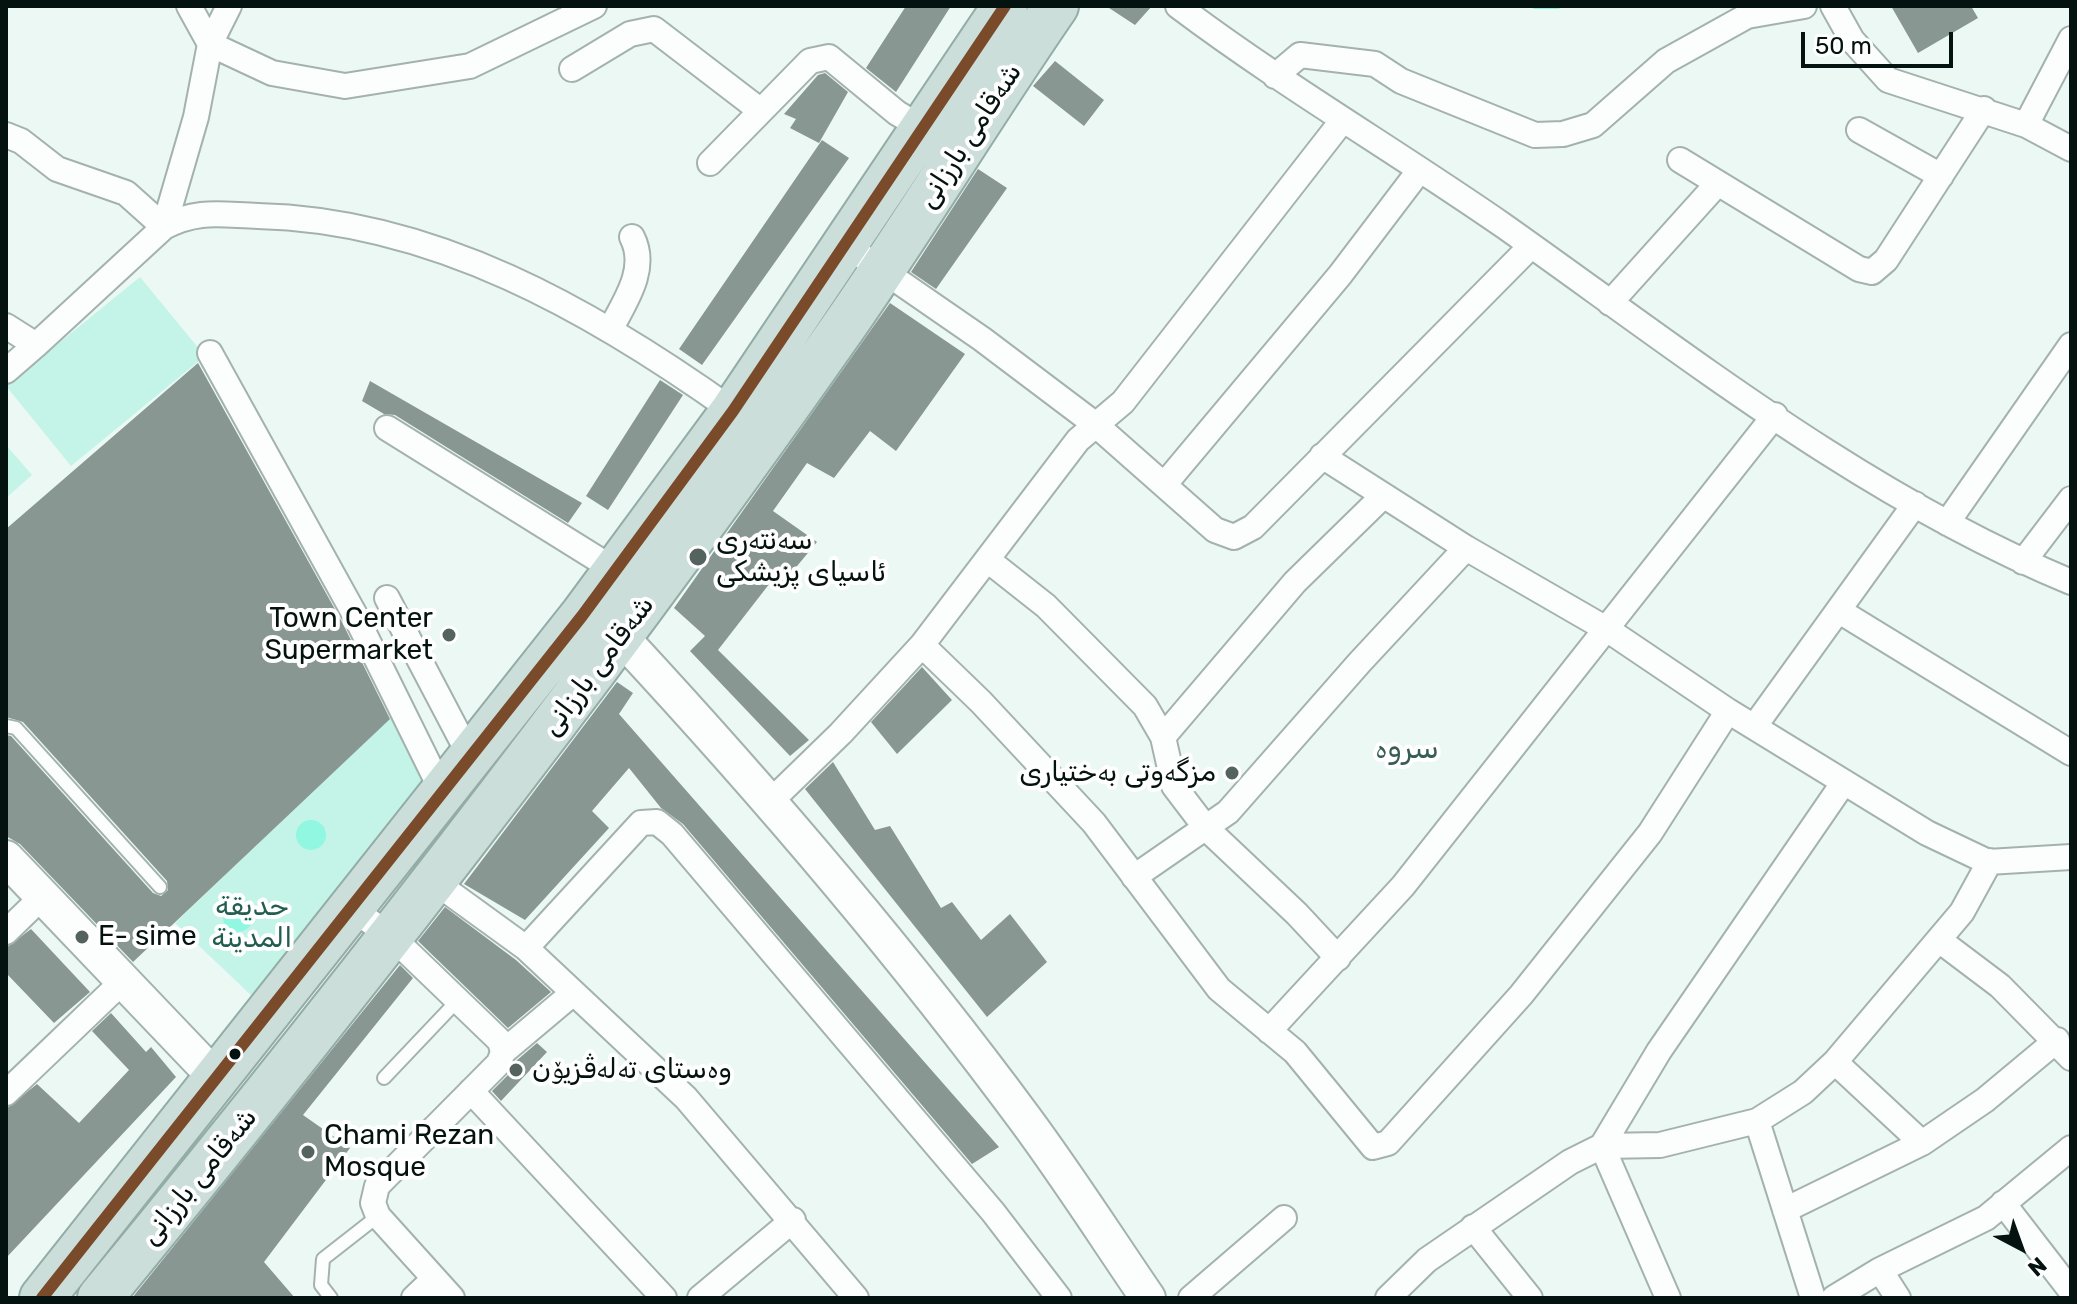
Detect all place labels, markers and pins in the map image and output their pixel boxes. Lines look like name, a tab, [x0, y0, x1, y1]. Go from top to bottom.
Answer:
place label: سەنتەری ئاسیای پزیشکی	[716, 524, 887, 590]
marker: سەنتەری ئاسیای پزیشکی	[687, 546, 709, 568]
place label: Town Center Supermarket	[264, 602, 433, 668]
marker: Town Center Supermarket	[440, 626, 458, 644]
place label: مزگەوتی بەختیاری	[1019, 756, 1216, 790]
marker: مزگەوتی بەختیاری	[1223, 764, 1241, 782]
place label: E- sime	[98, 920, 197, 954]
marker: E- sime	[73, 928, 91, 946]
unlabelled marker	[227, 1046, 243, 1062]
place label: وەستای تەلەڤزیۆن	[532, 1053, 732, 1087]
marker: وەستای تەلەڤزیۆن	[507, 1061, 525, 1079]
place label: Chami Rezan Mosque	[324, 1119, 494, 1185]
marker: Chami Rezan Mosque	[299, 1143, 317, 1161]

